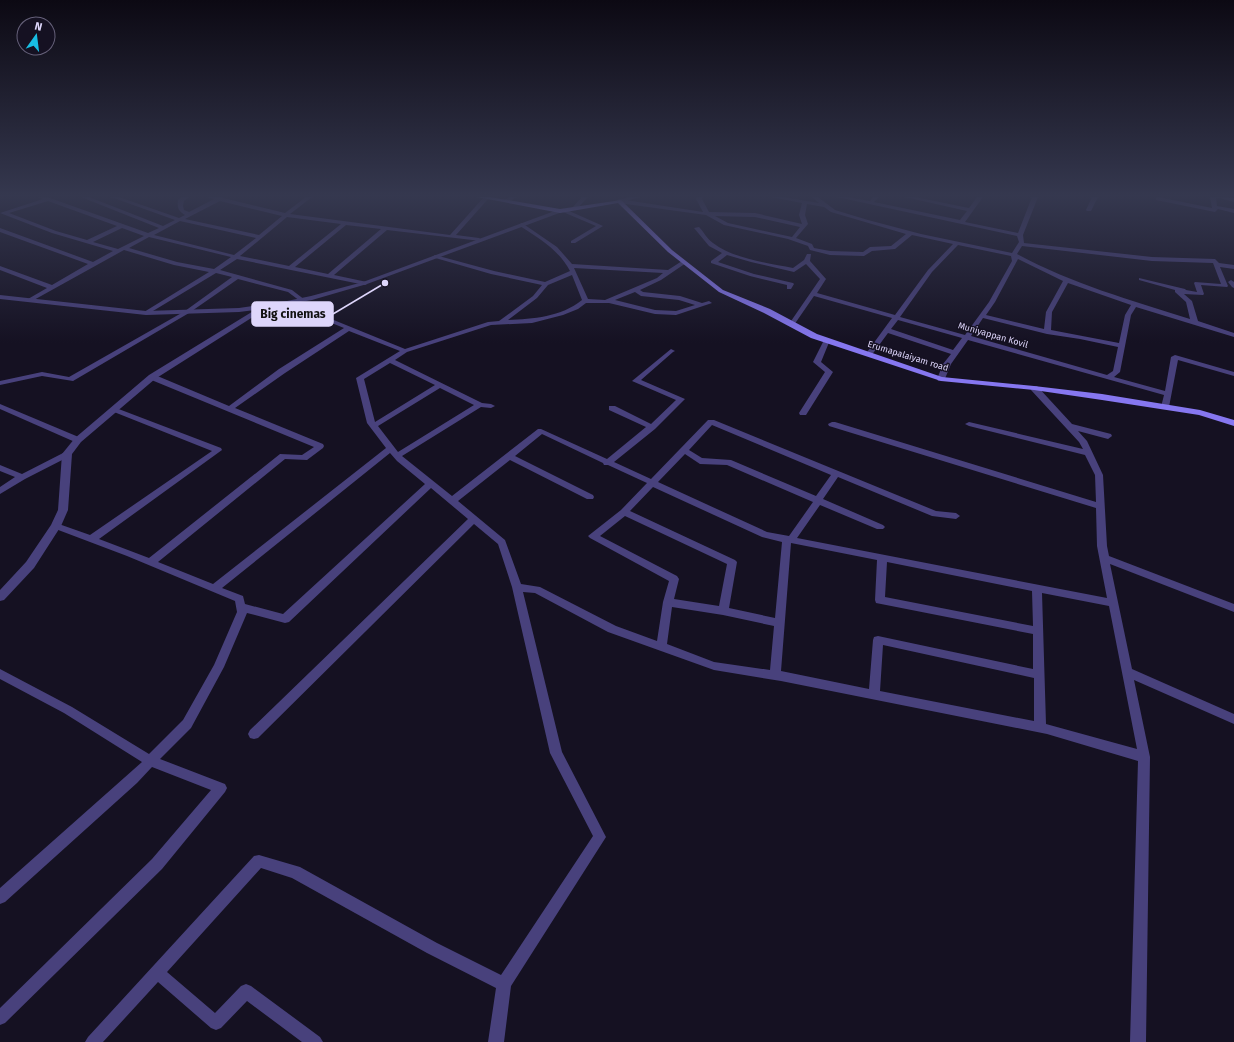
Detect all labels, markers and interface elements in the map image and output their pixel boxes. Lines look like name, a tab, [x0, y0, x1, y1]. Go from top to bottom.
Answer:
north arrow	[16, 16, 56, 56]
text: N	[33, 20, 43, 34]
callout: Big cinemas	[252, 302, 333, 326]
text: Big cinemas	[260, 307, 326, 321]
street label: Muniyappan Kovil	[957, 320, 1030, 350]
street label: Erumapalaiyam road	[866, 339, 950, 373]

